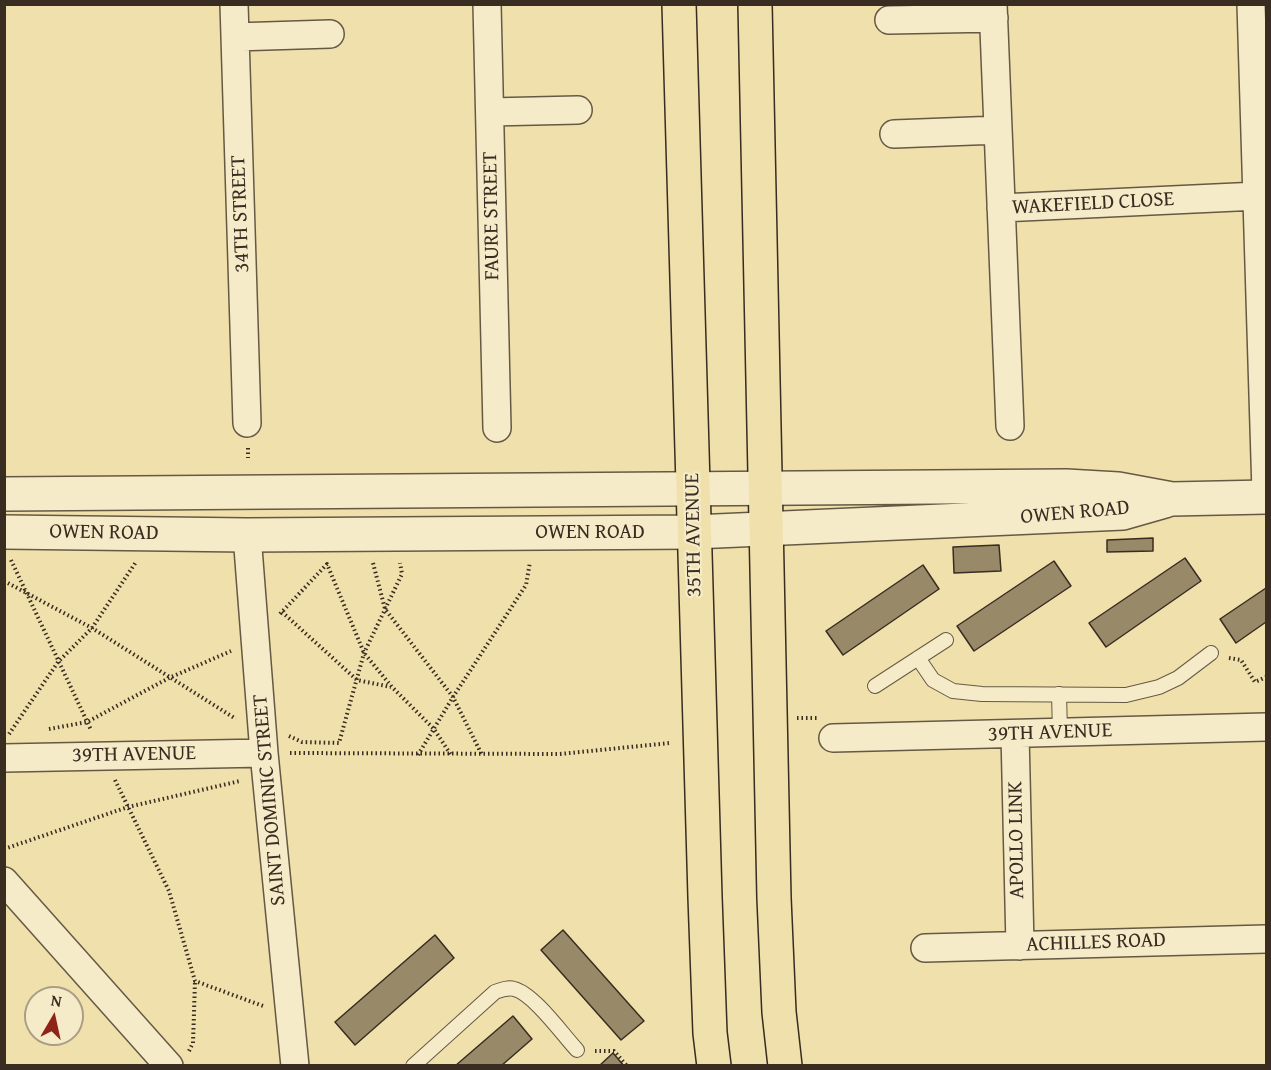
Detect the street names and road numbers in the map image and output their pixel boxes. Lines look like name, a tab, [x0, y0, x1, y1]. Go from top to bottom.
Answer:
street label: FAURE STREET	[478, 151, 506, 281]
street label: 34TH STREET	[226, 155, 256, 273]
street label: WAKEFIELD CLOSE	[1011, 187, 1175, 221]
street label: 35TH AVENUE	[680, 473, 708, 597]
street label: OWEN ROAD	[1019, 496, 1131, 530]
street label: OWEN ROAD	[49, 519, 159, 547]
street label: OWEN ROAD	[535, 520, 645, 546]
street label: SAINT DOMINIC STREET	[248, 693, 292, 907]
street label: 39TH AVENUE	[987, 718, 1113, 748]
street label: 39TH AVENUE	[72, 741, 196, 769]
street label: APOLLO LINK	[1003, 781, 1031, 899]
street label: ACHILLES ROAD	[1026, 928, 1166, 958]

